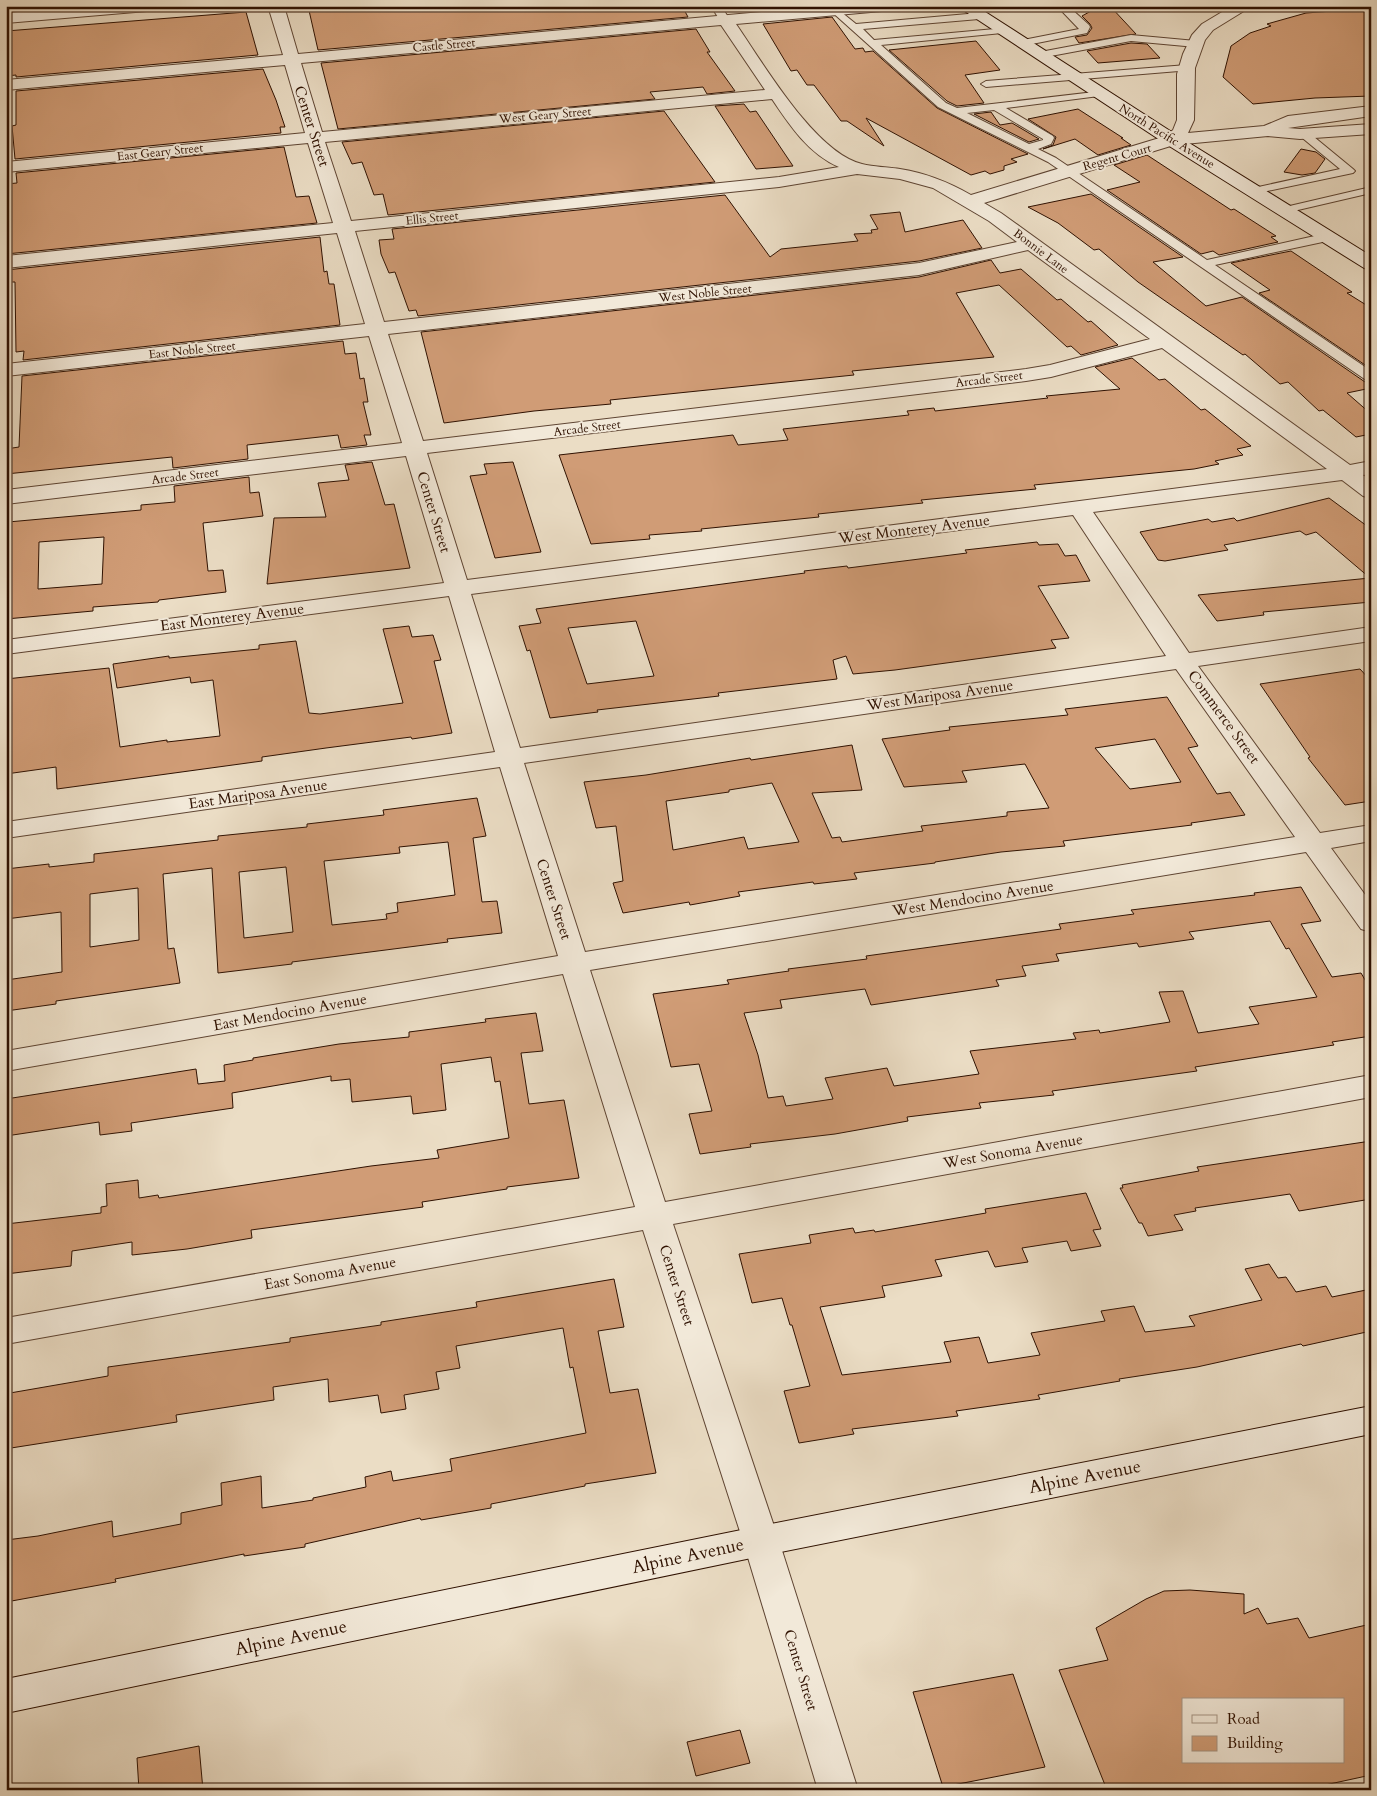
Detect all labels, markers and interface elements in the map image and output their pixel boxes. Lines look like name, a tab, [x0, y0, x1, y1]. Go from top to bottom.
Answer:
street label: Castle Street	[412, 34, 476, 56]
street label: Center Street	[290, 83, 335, 169]
street label: North Pacific Avenue	[1116, 100, 1218, 172]
street label: West Geary Street	[497, 103, 592, 127]
street label: East Geary Street	[116, 139, 204, 164]
street label: Regent Court	[1081, 140, 1153, 174]
street label: Ellis Street	[405, 207, 459, 229]
street label: Bonnie Lane	[1010, 225, 1072, 277]
street label: West Noble Street	[657, 280, 753, 306]
street label: East Noble Street	[148, 337, 236, 363]
street label: Arcade Street	[955, 367, 1024, 391]
street label: Arcade Street	[553, 416, 622, 440]
street label: Arcade Street	[151, 464, 220, 488]
street label: Center Street	[412, 469, 456, 555]
street label: West Monterey Avenue	[836, 510, 991, 548]
street label: East Monterey Avenue	[159, 598, 305, 636]
street label: Commerce Street	[1183, 666, 1265, 768]
street label: West Mariposa Avenue	[864, 675, 1015, 715]
street label: East Mariposa Avenue	[187, 774, 329, 814]
street label: Center Street	[532, 856, 577, 942]
street label: West Mendocino Avenue	[890, 875, 1055, 921]
street label: East Mendocino Avenue	[212, 989, 368, 1035]
street label: West Sonoma Avenue	[941, 1129, 1084, 1173]
street label: Center Street	[655, 1242, 700, 1328]
street label: East Sonoma Avenue	[262, 1252, 398, 1294]
street label: Alpine Avenue	[1027, 1454, 1143, 1500]
street label: Alpine Avenue	[630, 1532, 746, 1580]
street label: Alpine Avenue	[233, 1614, 349, 1662]
street label: Center Street	[779, 1627, 823, 1713]
legend	[1182, 1698, 1344, 1764]
text: Road	[1227, 1709, 1260, 1729]
text: Building	[1227, 1733, 1283, 1753]

